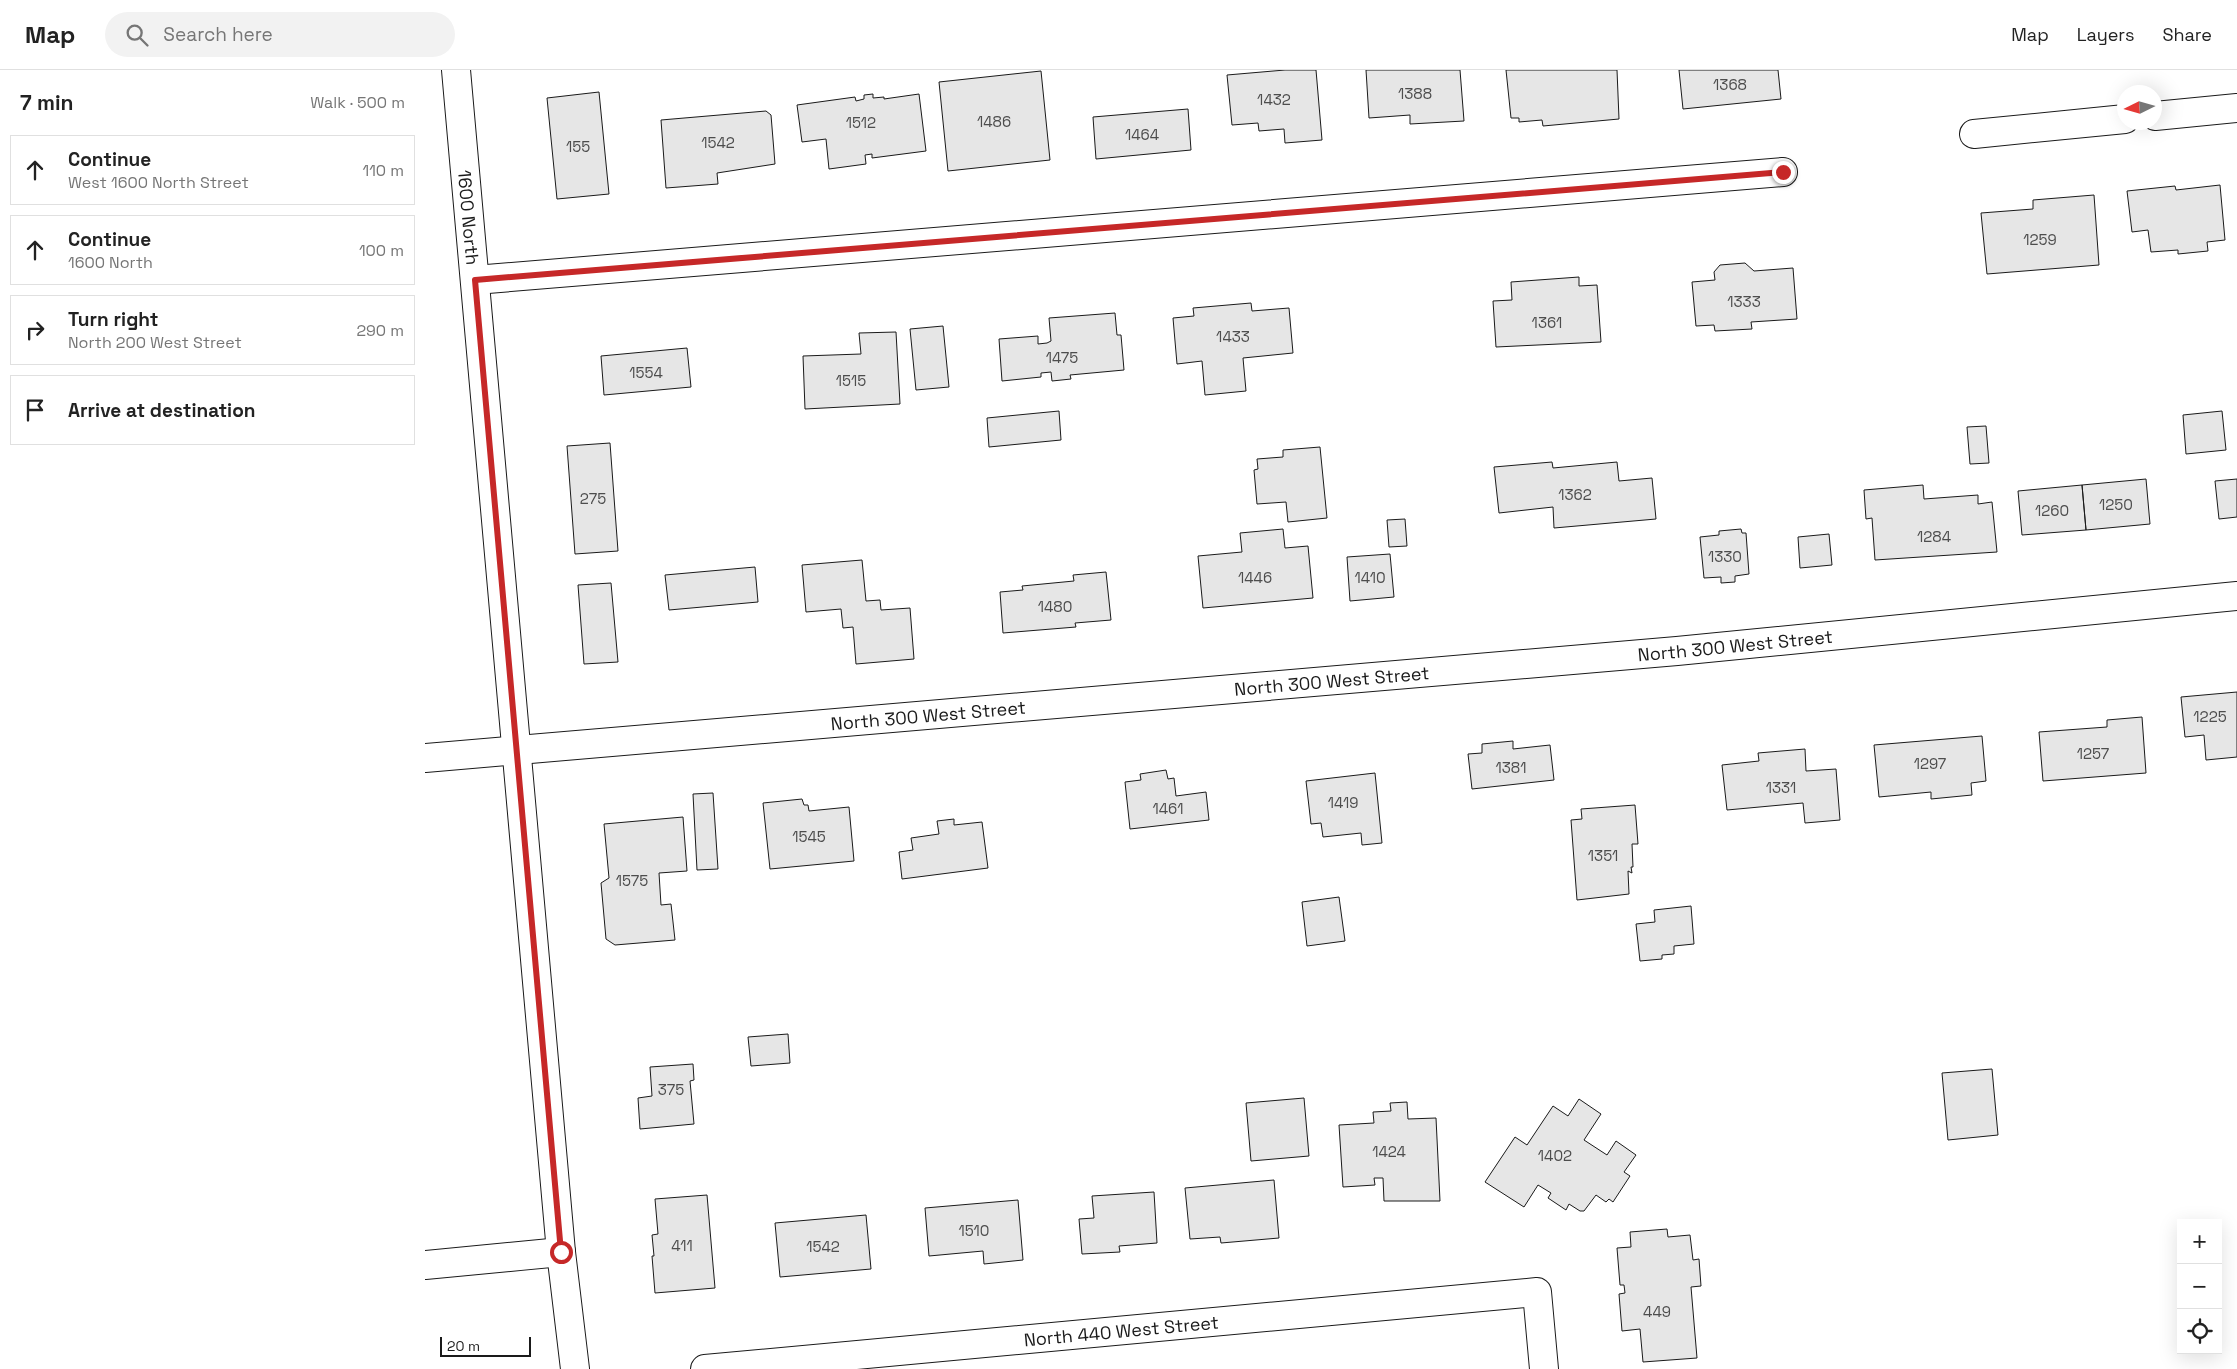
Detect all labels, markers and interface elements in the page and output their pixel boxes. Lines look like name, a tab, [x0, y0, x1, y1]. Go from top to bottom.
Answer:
search box	[105, 12, 455, 57]
text: Map	[25, 19, 75, 50]
icon: search	[123, 21, 151, 49]
text: Search here	[163, 22, 273, 47]
text: Map	[2011, 23, 2049, 46]
text: Layers	[2077, 23, 2134, 46]
text: Share	[2162, 23, 2212, 46]
house number: 1368	[1713, 75, 1747, 94]
house number: 1388	[1398, 84, 1432, 103]
north arrow	[2117, 85, 2162, 130]
text: 7 min	[20, 89, 73, 116]
house number: 1432	[1257, 90, 1291, 109]
text: Walk · 500 m	[310, 92, 405, 113]
house number: 1486	[977, 112, 1011, 131]
house number: 1512	[846, 113, 876, 132]
house number: 1464	[1125, 125, 1159, 144]
house number: 1542	[701, 133, 735, 152]
house number: 155	[566, 137, 590, 156]
text: Continue	[68, 147, 151, 172]
icon: ahead	[21, 156, 49, 184]
text: 110 m	[362, 160, 404, 181]
route end	[1772, 161, 1795, 184]
street label: 1600 North	[453, 169, 485, 266]
text: West 1600 North Street	[68, 172, 249, 193]
text: Continue	[68, 227, 151, 252]
house number: 1259	[2023, 230, 2057, 249]
icon: ahead	[21, 236, 49, 264]
text: 100 m	[359, 240, 404, 261]
text: 1600 North	[68, 252, 153, 273]
house number: 1333	[1727, 292, 1761, 311]
text: Turn right	[68, 307, 158, 332]
house number: 1361	[1532, 313, 1562, 332]
icon: right	[21, 316, 49, 344]
text: 290 m	[356, 320, 404, 341]
house number: 1433	[1216, 327, 1250, 346]
text: North 200 West Street	[68, 332, 242, 353]
house number: 1475	[1046, 348, 1078, 367]
house number: 1554	[629, 363, 663, 382]
house number: 1515	[836, 371, 866, 390]
icon: arrive	[21, 396, 49, 424]
text: Arrive at destination	[68, 398, 256, 423]
house number: 1362	[1558, 485, 1592, 504]
house number: 275	[580, 489, 606, 508]
house number: 1250	[2099, 495, 2133, 514]
house number: 1260	[2035, 501, 2069, 520]
house number: 1284	[1917, 527, 1951, 546]
house number: 1330	[1708, 547, 1742, 566]
house number: 1446	[1238, 568, 1272, 587]
house number: 1410	[1354, 568, 1386, 587]
house number: 1480	[1038, 597, 1072, 616]
street label: North 300 West Street	[1637, 624, 1834, 666]
street label: North 300 West Street	[1233, 661, 1430, 700]
street label: North 300 West Street	[830, 695, 1027, 735]
house number: 1225	[2193, 707, 2227, 726]
house number: 1257	[2077, 744, 2109, 763]
house number: 1297	[1914, 754, 1946, 773]
house number: 1381	[1496, 758, 1526, 777]
house number: 1331	[1766, 778, 1796, 797]
house number: 1419	[1328, 793, 1358, 812]
house number: 1461	[1152, 799, 1184, 818]
house number: 1545	[792, 827, 826, 846]
house number: 1351	[1588, 846, 1618, 865]
house number: 1575	[616, 871, 648, 890]
house number: 375	[658, 1080, 684, 1099]
house number: 1424	[1372, 1142, 1406, 1161]
house number: 1402	[1538, 1146, 1572, 1165]
map controls	[2177, 1219, 2222, 1354]
button: +	[2177, 1219, 2222, 1264]
house number: 1510	[959, 1221, 989, 1240]
house number: 411	[671, 1236, 693, 1255]
house number: 1542	[806, 1237, 840, 1256]
route start	[550, 1241, 573, 1264]
button: −	[2177, 1264, 2222, 1309]
house number: 449	[1643, 1302, 1671, 1321]
button: locate	[2177, 1309, 2222, 1354]
street label: North 440 West Street	[1023, 1310, 1220, 1351]
scale bar	[440, 1334, 531, 1357]
text: 20 m	[447, 1337, 480, 1355]

